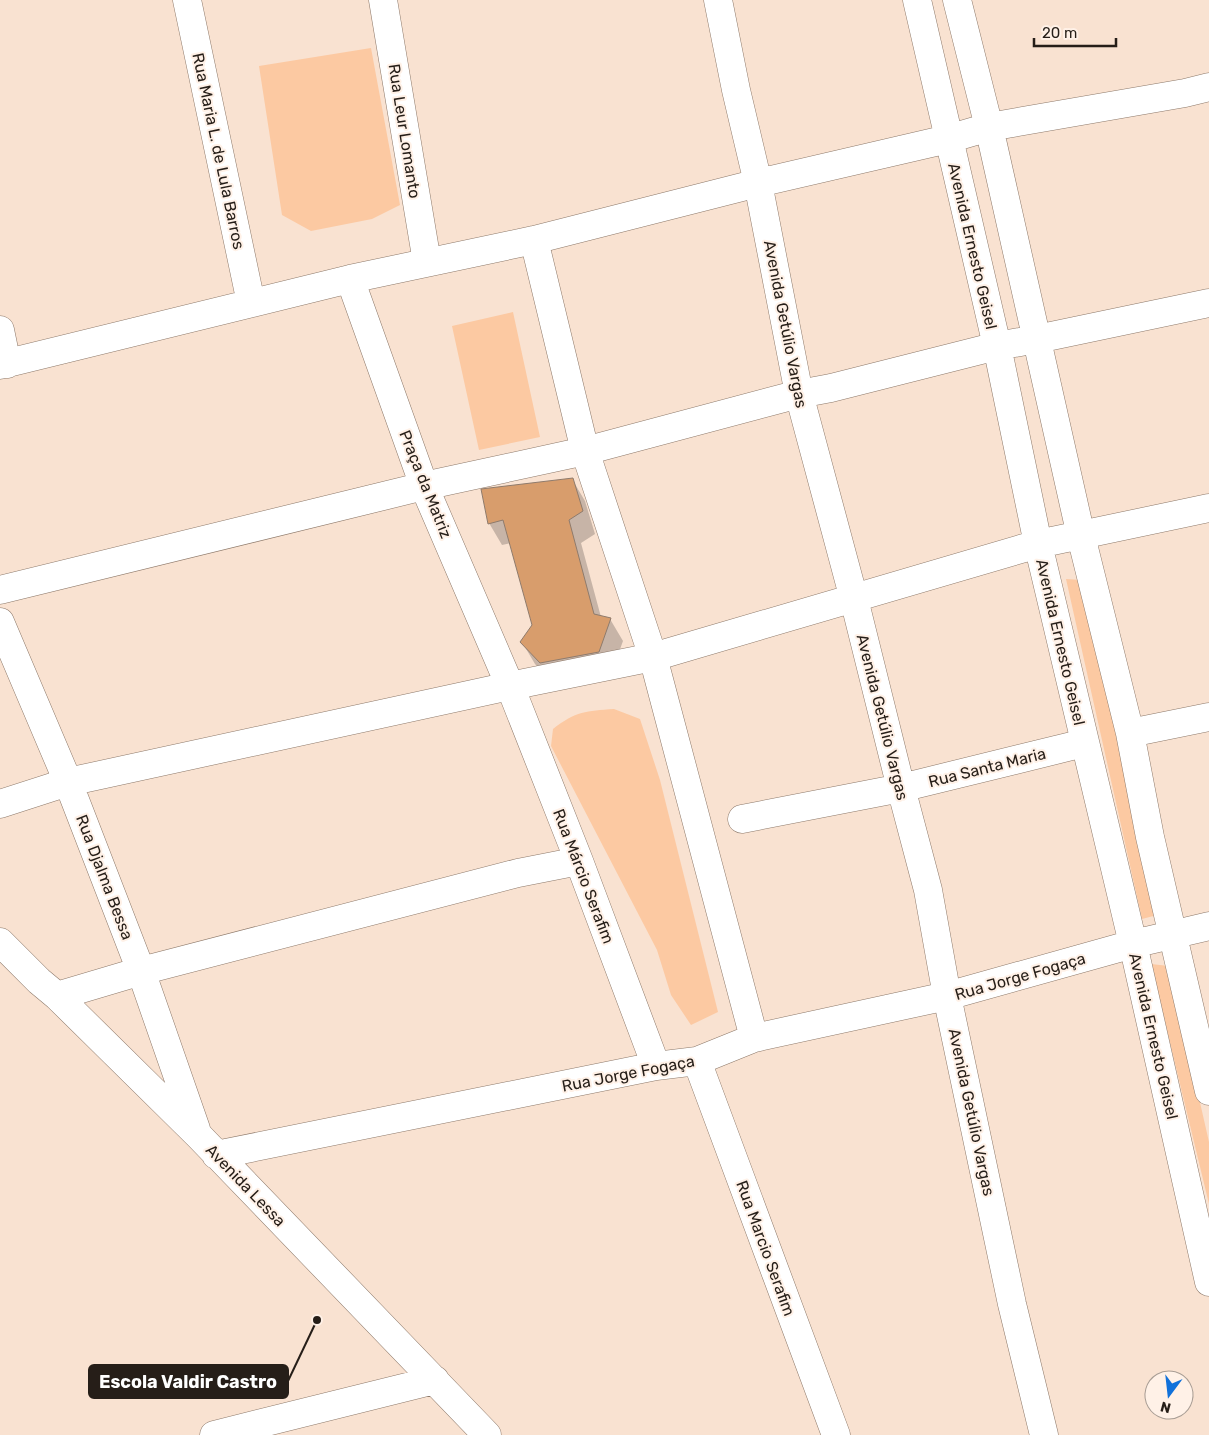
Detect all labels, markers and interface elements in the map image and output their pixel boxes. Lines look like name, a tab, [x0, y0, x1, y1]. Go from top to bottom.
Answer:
scale bar	[1034, 15, 1116, 47]
text: 20 m	[1042, 24, 1077, 42]
street label: Rua Maria L. de Lula Barros	[188, 51, 249, 251]
street label: Rua Leur Lomanto	[384, 62, 425, 200]
street label: Avenida Ernesto Geisel	[944, 161, 1001, 331]
street label: Avenida Getúlio Vargas	[760, 239, 811, 410]
street label: Praça da Matriz	[395, 427, 456, 541]
street label: Avenida Ernesto Geisel	[1032, 557, 1089, 727]
street label: Avenida Getúlio Vargas	[853, 632, 912, 802]
street label: Rua Santa Maria	[926, 744, 1048, 791]
street label: Rua Márcio Serafim	[549, 806, 618, 946]
street label: Rua Djalma Bessa	[72, 812, 137, 942]
street label: Rua Jorge Fogaça	[953, 949, 1088, 1004]
street label: Avenida Ernesto Geisel	[1125, 951, 1182, 1121]
street label: Avenida Getúlio Vargas	[944, 1027, 999, 1198]
street label: Rua Jorge Fogaça	[560, 1051, 696, 1096]
street label: Avenida Lessa	[202, 1140, 289, 1230]
street label: Rua Marcio Serafim	[732, 1178, 799, 1318]
callout: Escola Valdir Castro	[89, 1365, 288, 1398]
north arrow	[1144, 1370, 1194, 1420]
text: Escola Valdir Castro	[99, 1371, 277, 1393]
text: N	[1159, 1398, 1173, 1417]

